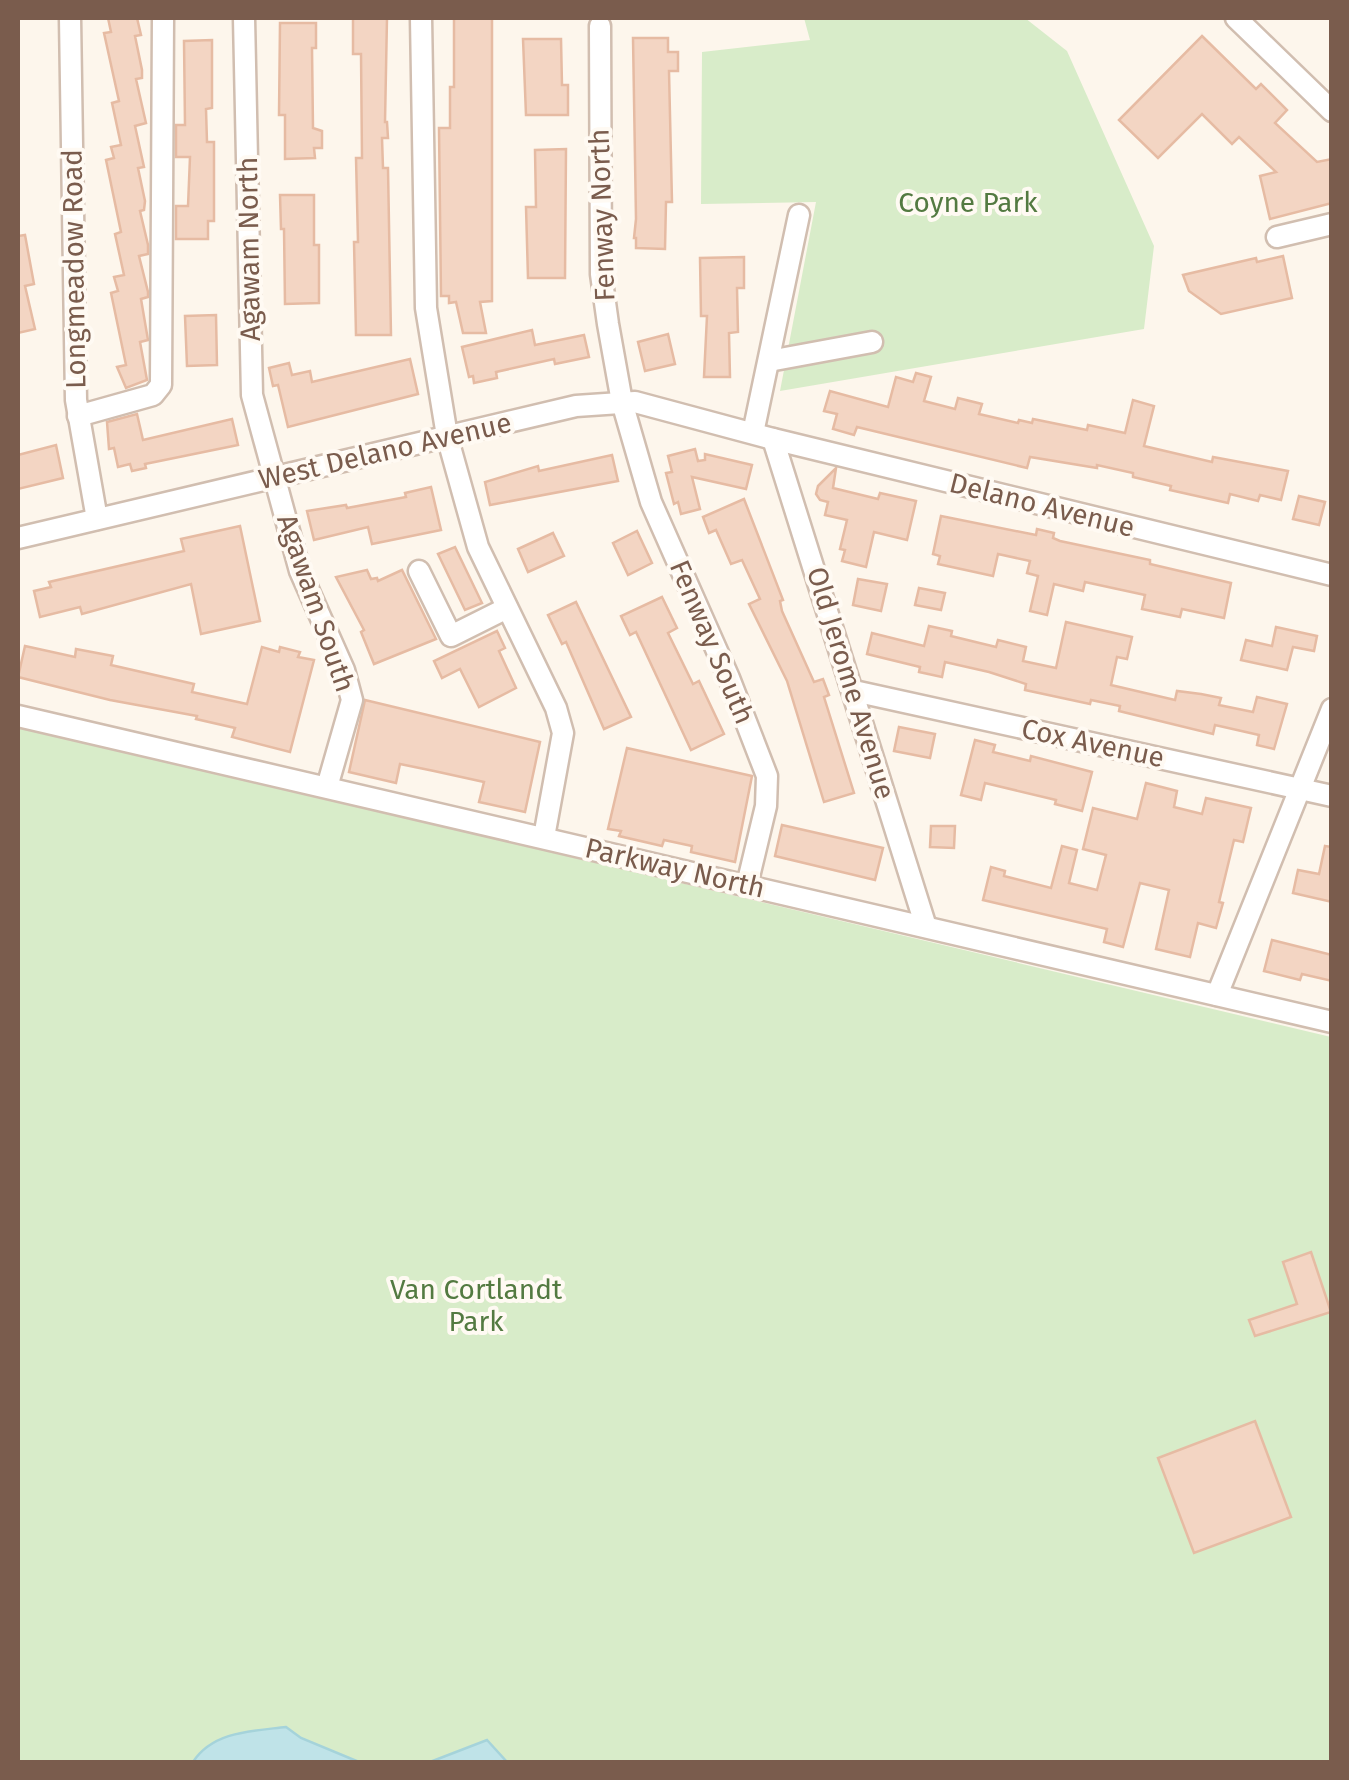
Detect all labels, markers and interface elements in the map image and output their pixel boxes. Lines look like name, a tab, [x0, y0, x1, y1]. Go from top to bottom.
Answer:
street label: Fenway North	[582, 128, 622, 302]
street label: Longmeadow Road	[55, 149, 93, 389]
street label: Agawam North	[231, 157, 267, 341]
park label: Coyne Park	[898, 186, 1038, 219]
street label: West Delano Avenue	[255, 406, 515, 496]
street label: Delano Avenue	[946, 466, 1138, 544]
street label: Agawam South	[270, 510, 362, 696]
street label: Fenway South	[663, 555, 761, 729]
street label: Old Jerome Avenue	[800, 563, 902, 803]
street label: Cox Avenue	[1019, 712, 1167, 774]
street label: Parkway North	[582, 831, 768, 905]
park label: Van Cortlandt Park	[390, 1273, 563, 1338]

